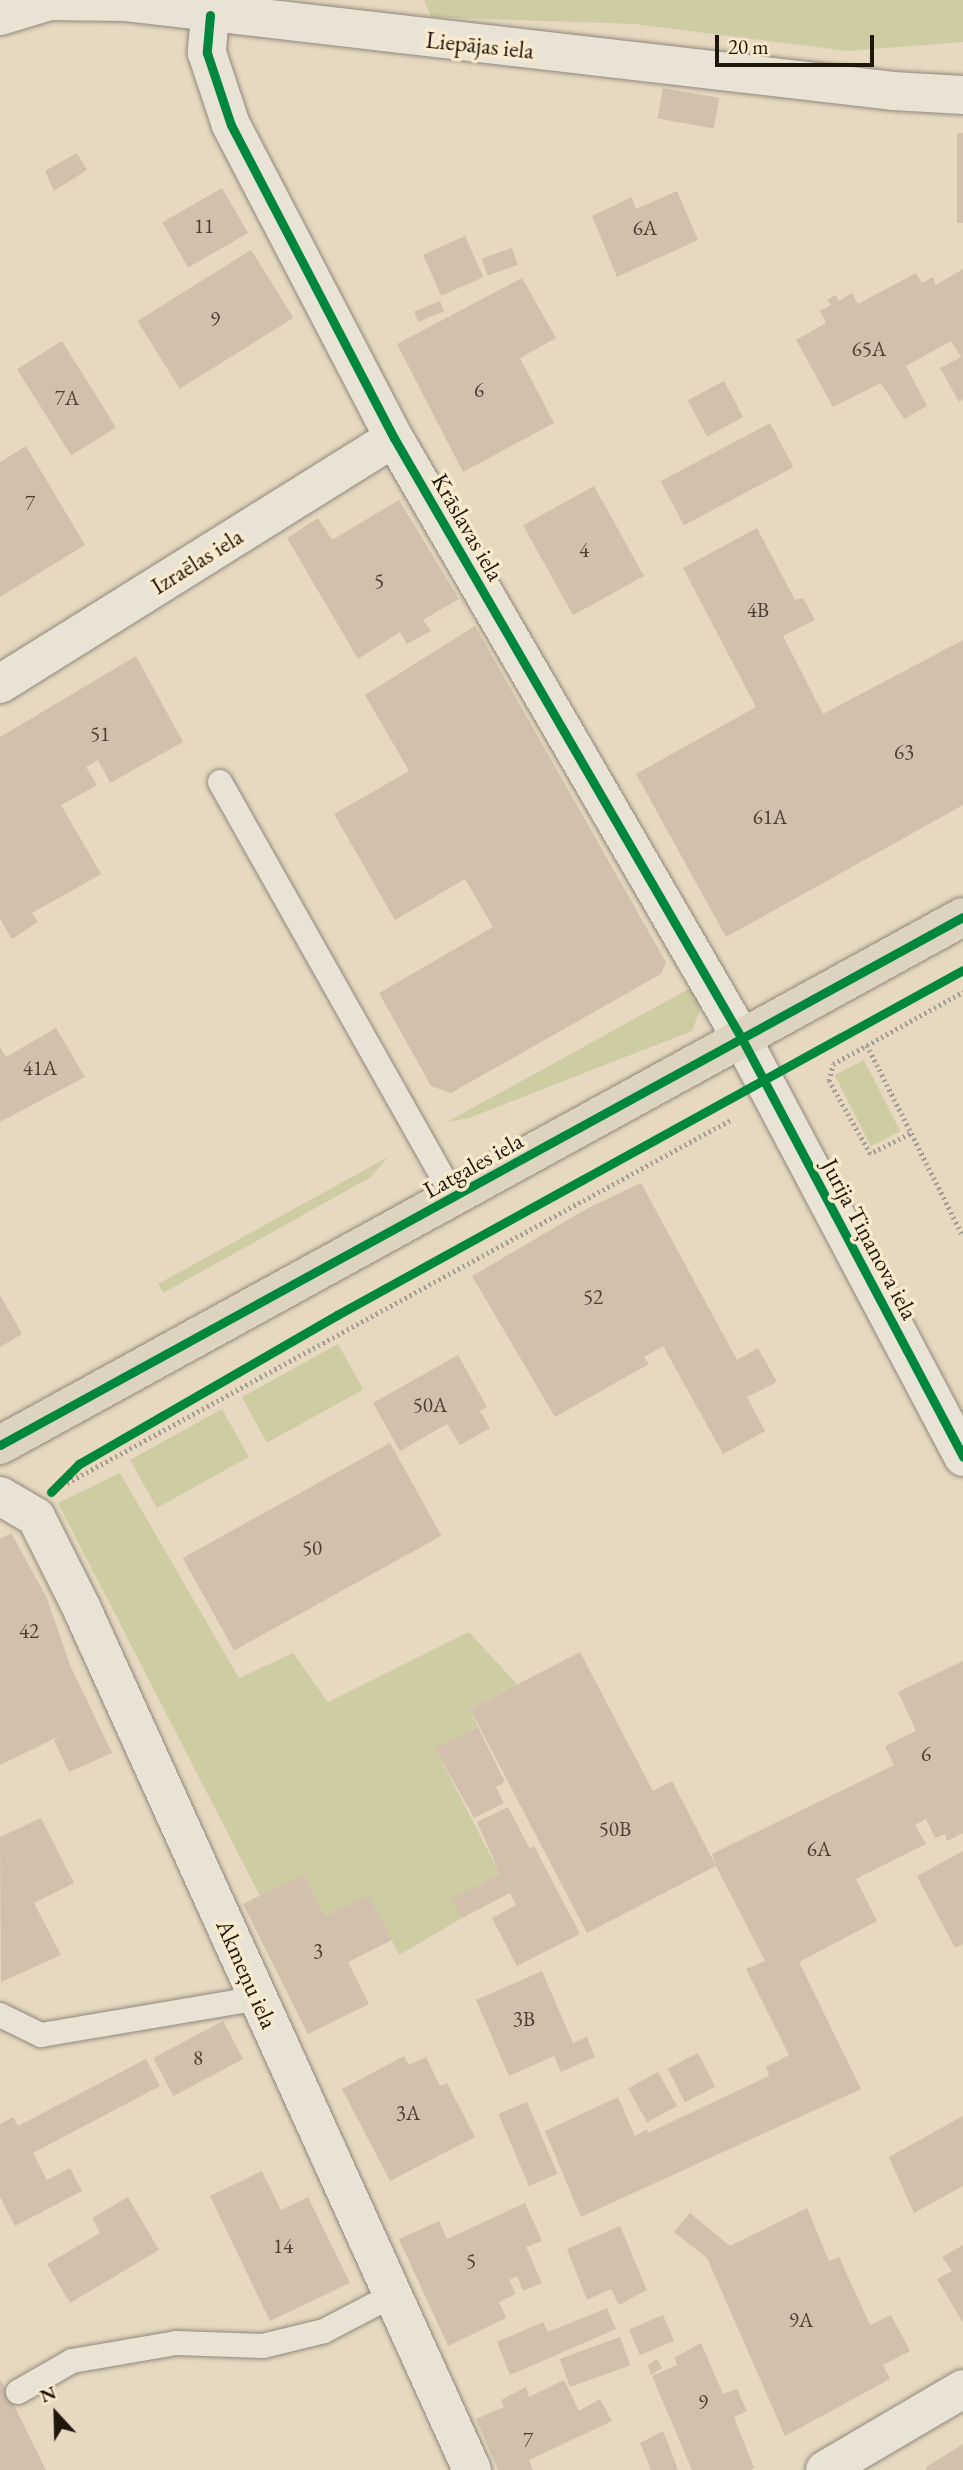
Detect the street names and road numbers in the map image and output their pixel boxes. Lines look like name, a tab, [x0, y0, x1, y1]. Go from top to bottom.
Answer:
street label: Liepājas iela	[424, 25, 536, 65]
street label: Krāslavas iela	[426, 468, 510, 586]
street label: Izraēlas iela	[146, 522, 248, 600]
street label: Latgales iela	[418, 1126, 528, 1204]
street label: Jurija Tiņanova iela	[816, 1154, 924, 1324]
street label: Akmeņu iela	[210, 1915, 284, 2033]

